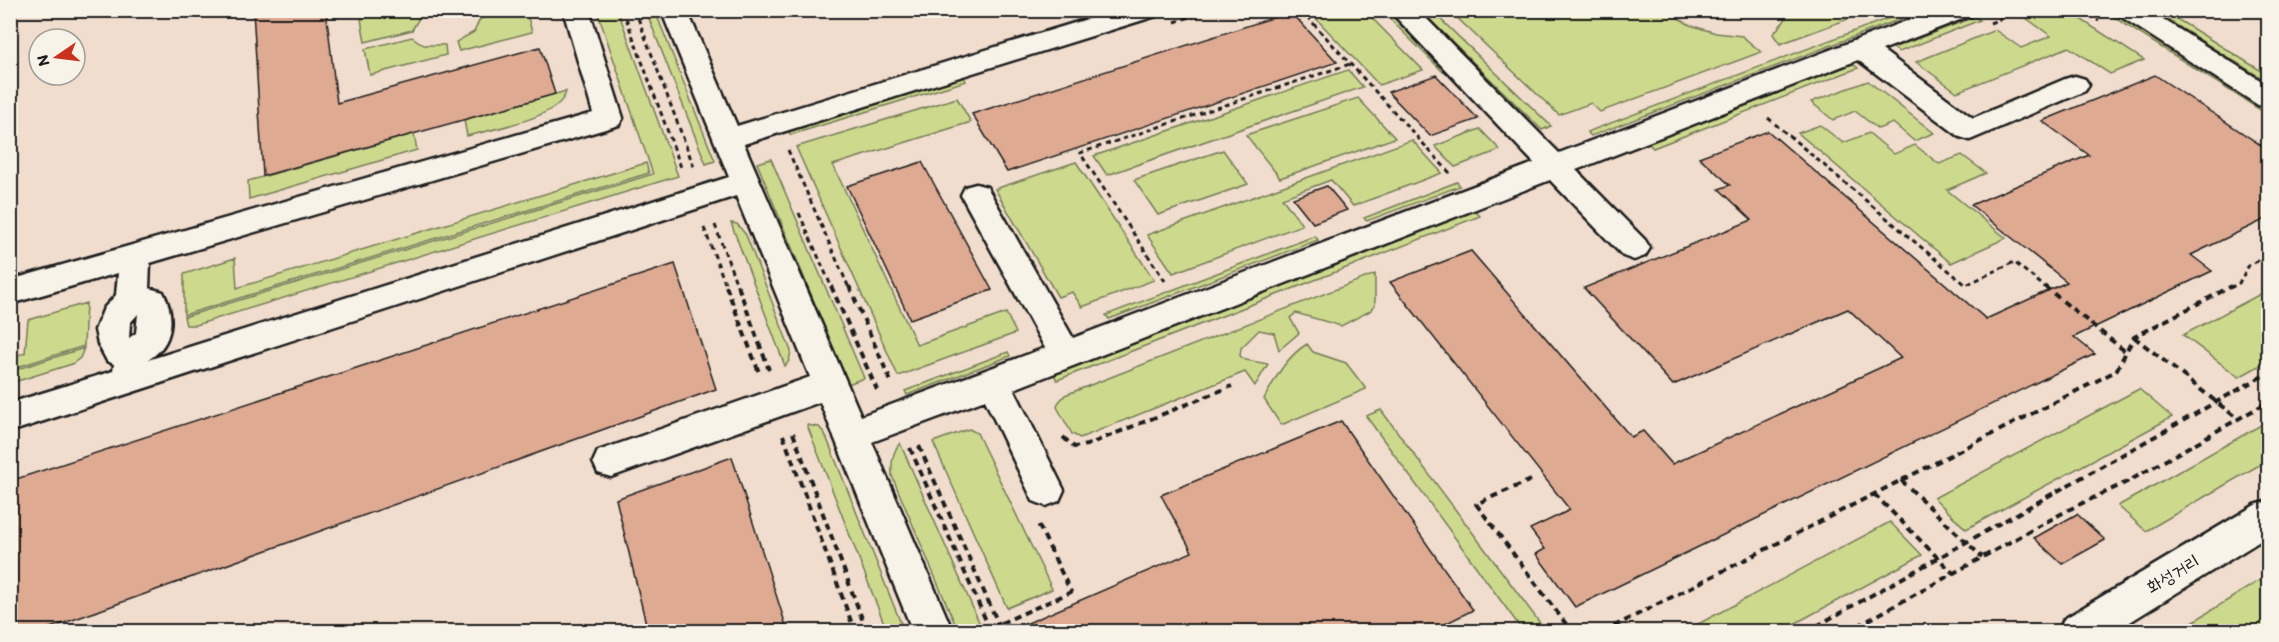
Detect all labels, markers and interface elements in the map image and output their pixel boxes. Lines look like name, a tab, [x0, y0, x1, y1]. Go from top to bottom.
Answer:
north arrow	[27, 27, 87, 87]
text: N	[32, 53, 53, 68]
street label: 화성거리	[2143, 550, 2203, 598]

